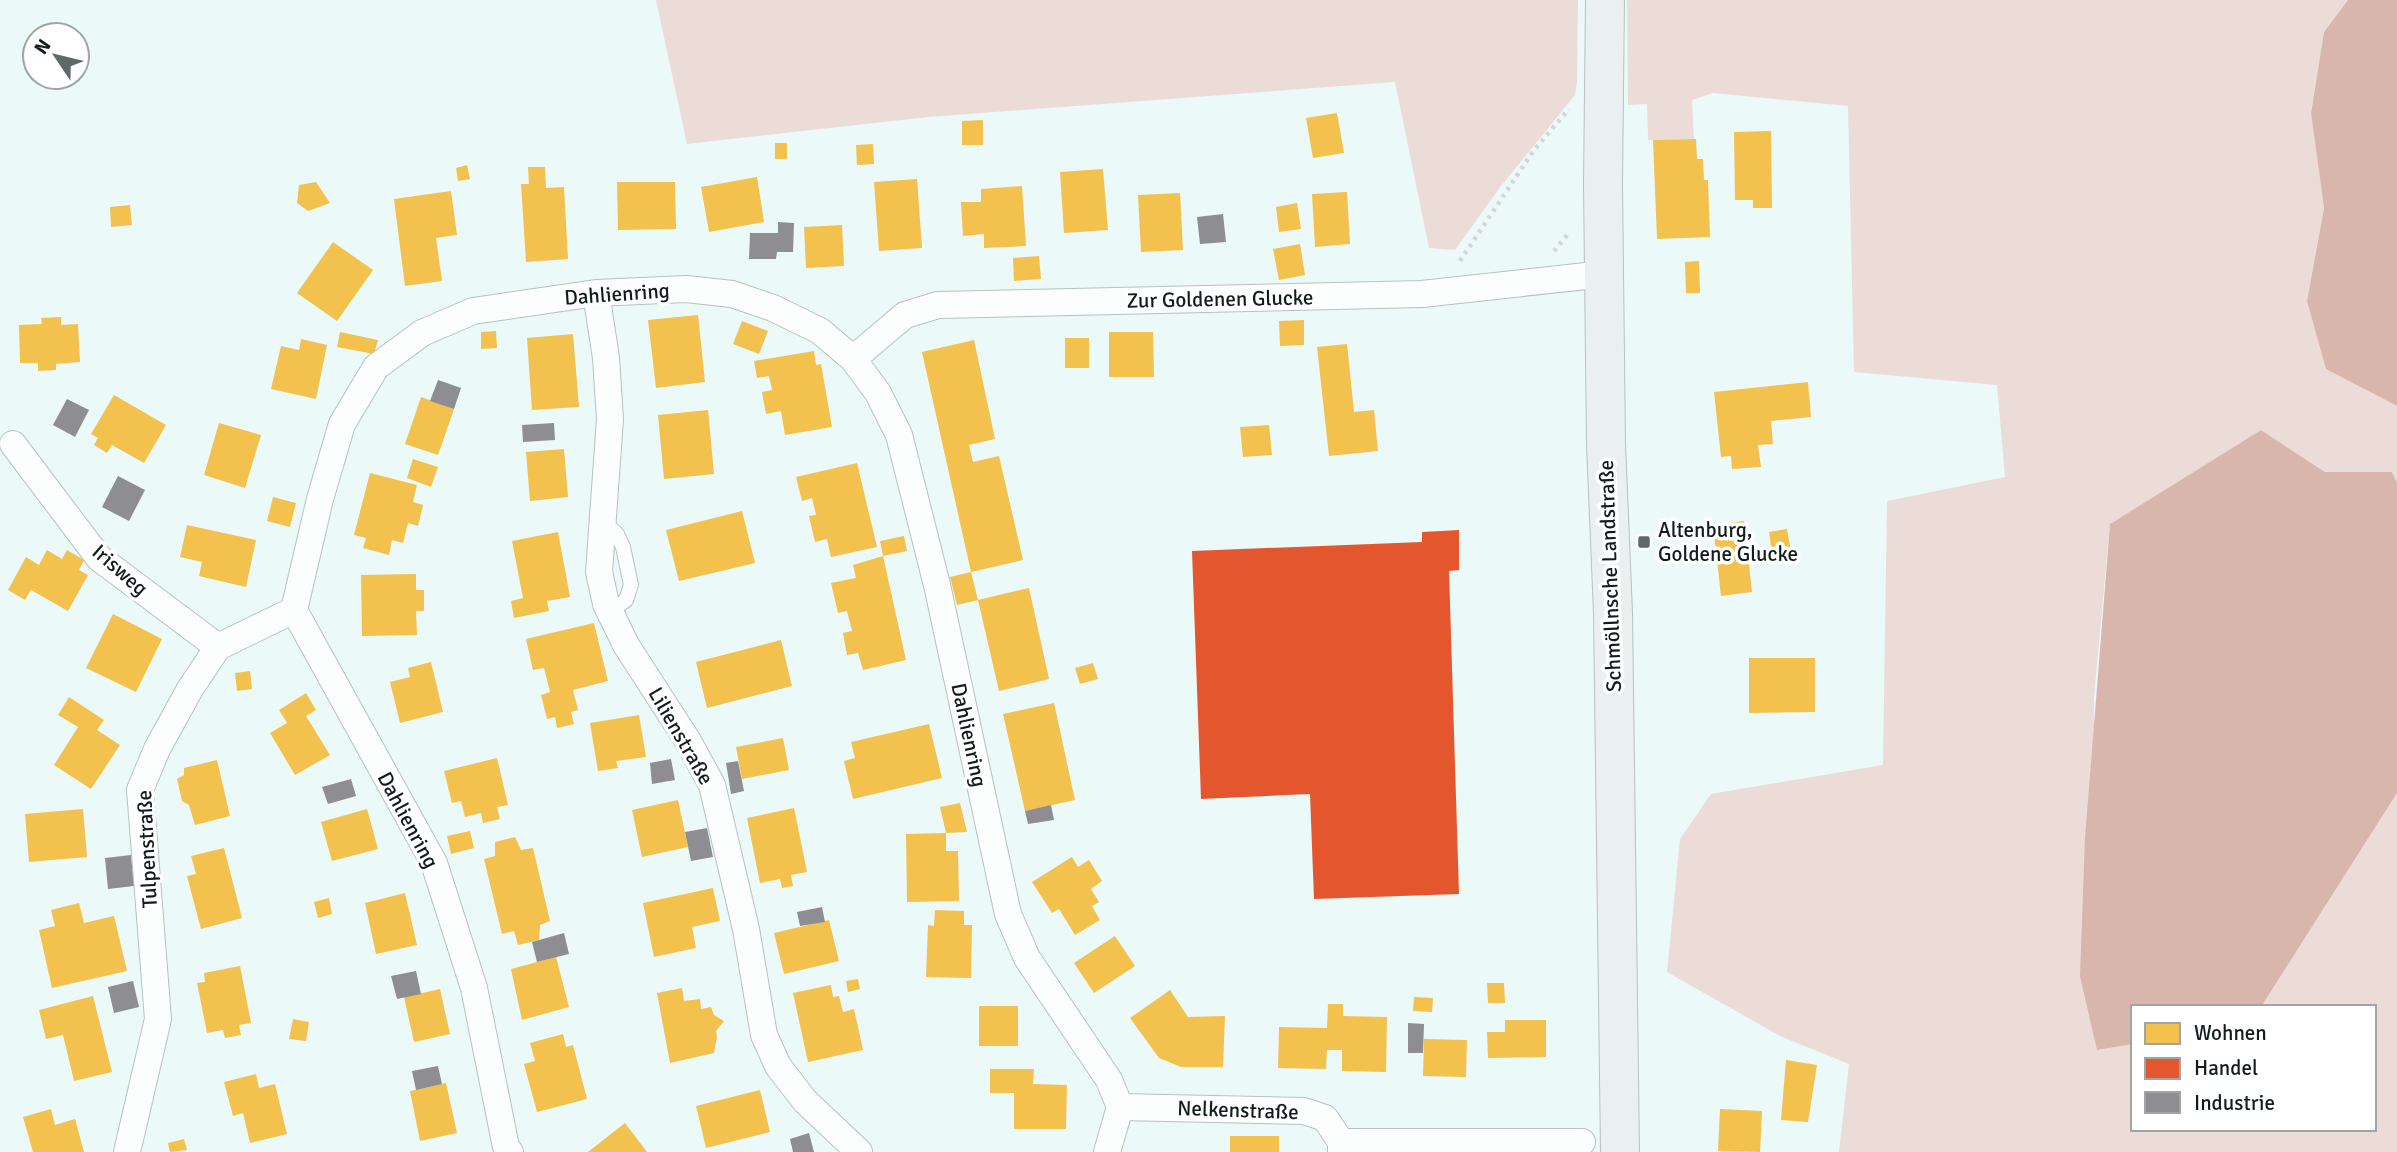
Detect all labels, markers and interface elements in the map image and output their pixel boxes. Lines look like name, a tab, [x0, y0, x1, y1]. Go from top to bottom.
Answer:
north arrow	[21, 21, 91, 91]
text: N	[29, 35, 57, 59]
street label: Dahlienring	[563, 277, 671, 311]
street label: Zur Goldenen Glucke	[1126, 284, 1314, 314]
street label: Schmöllnsche Landstraße	[1593, 459, 1627, 693]
place label: Altenburg, Goldene Glucke	[1658, 517, 1798, 567]
marker: Altenburg, Goldene Glucke	[1636, 534, 1652, 550]
street label: Irisweg	[87, 539, 153, 601]
street label: Dahlienring	[945, 681, 993, 789]
street label: Lilienstraße	[643, 683, 719, 789]
street label: Dahlienring	[372, 767, 444, 873]
street label: Tulpenstraße	[131, 790, 163, 908]
legend	[2131, 1005, 2376, 1131]
text: Wohnen	[2194, 1020, 2267, 1046]
text: Handel	[2194, 1055, 2258, 1081]
text: Industrie	[2194, 1090, 2275, 1116]
street label: Nelkenstraße	[1177, 1095, 1299, 1125]

